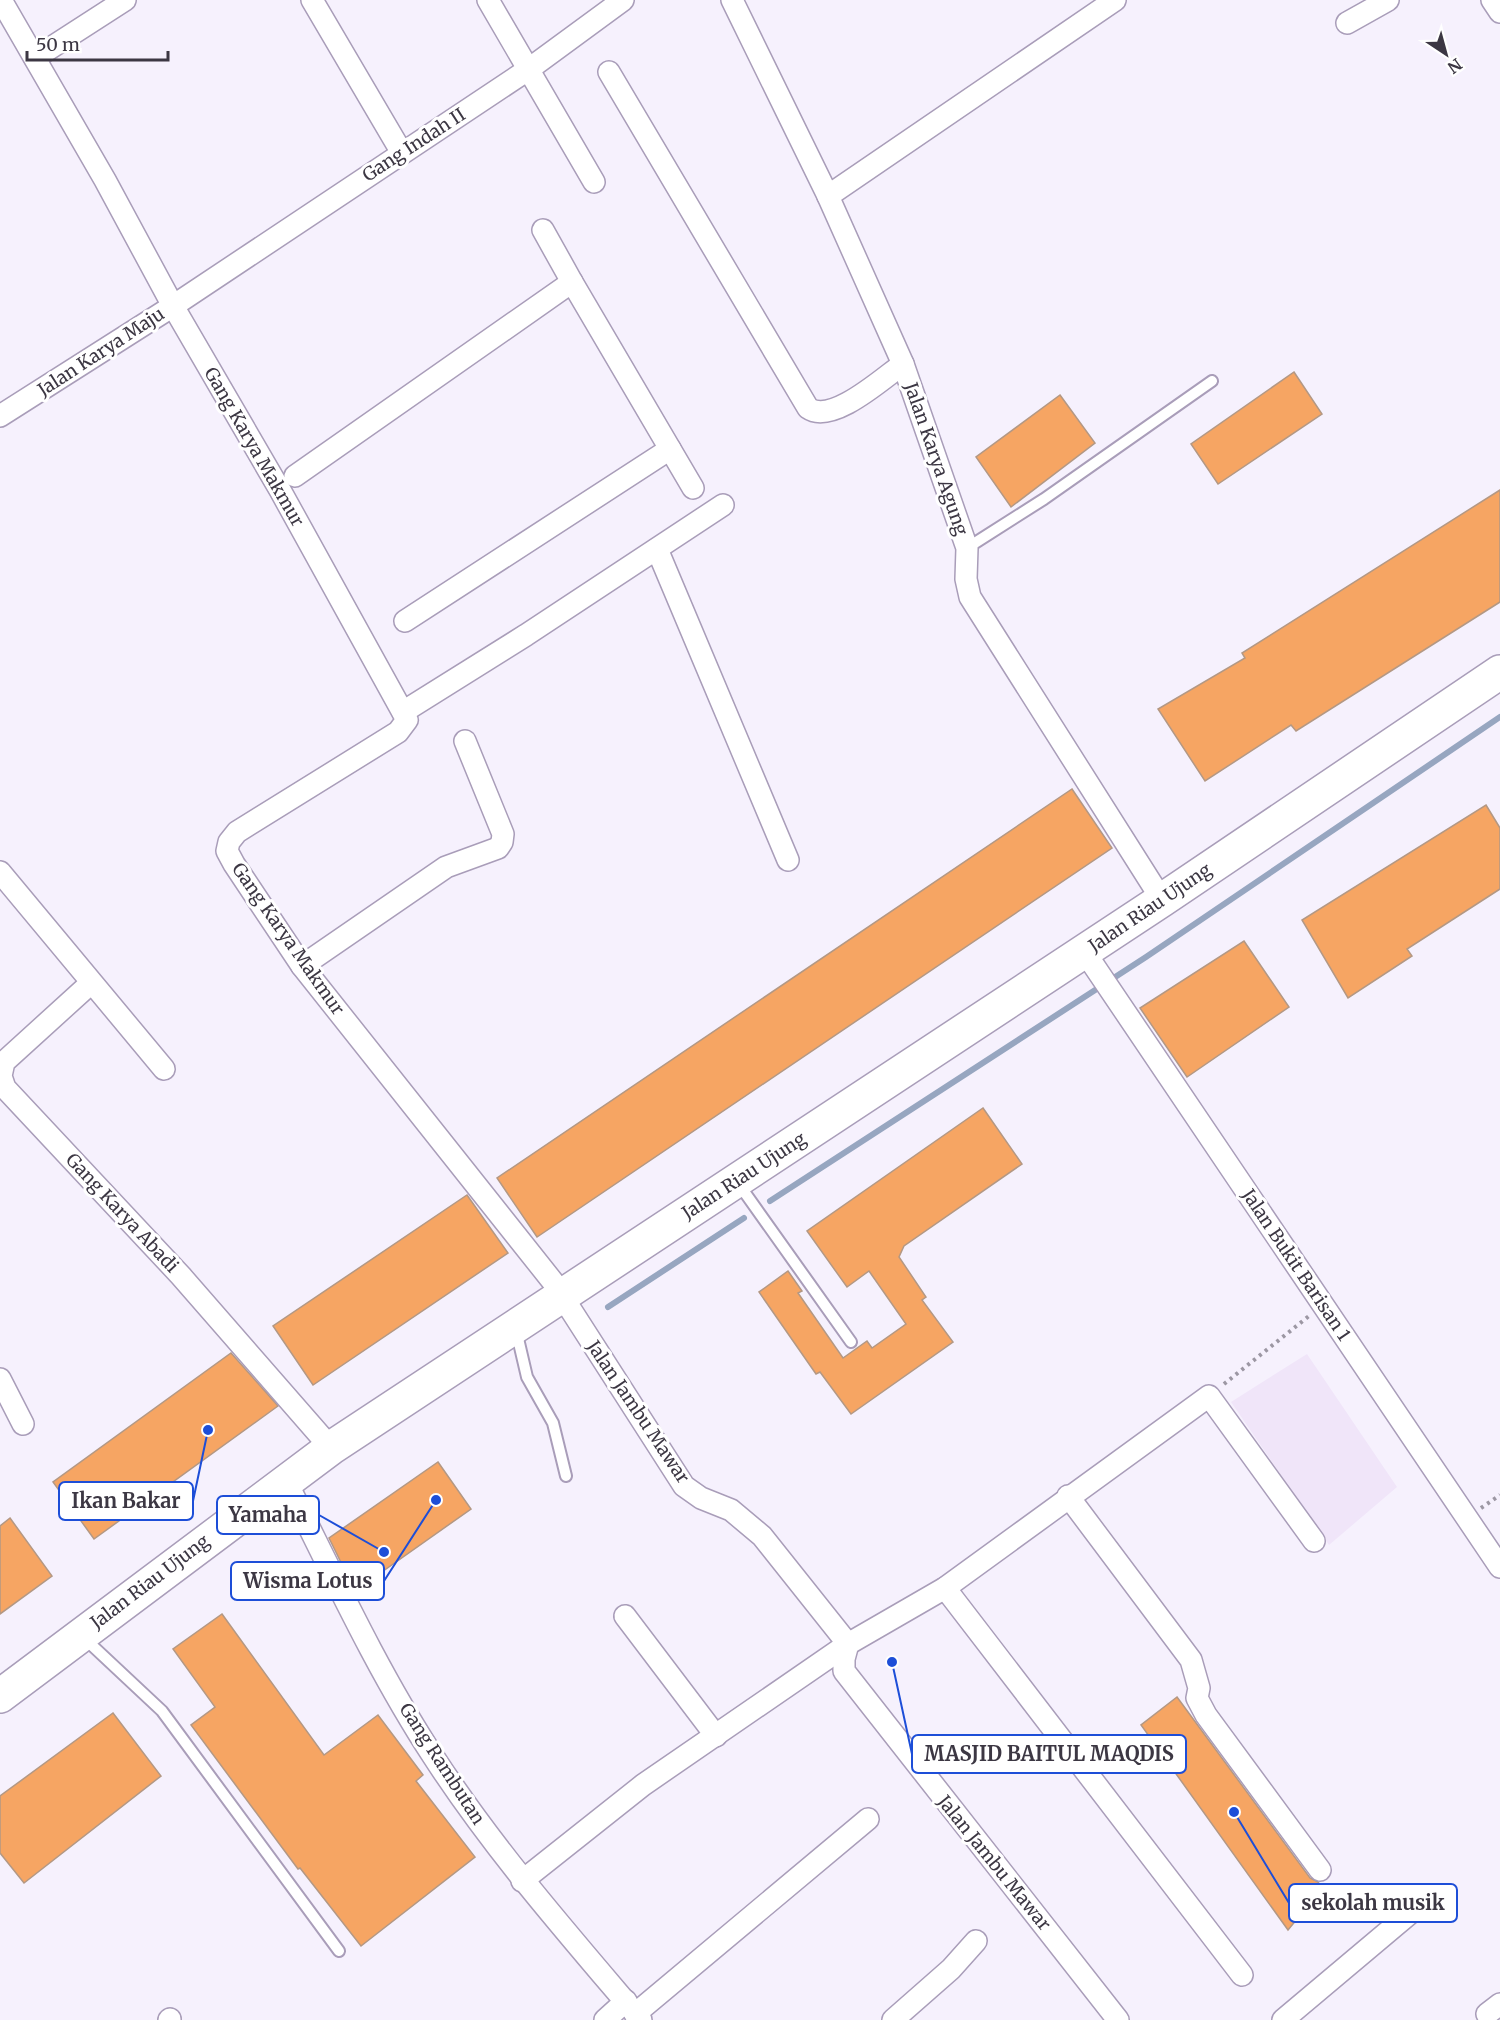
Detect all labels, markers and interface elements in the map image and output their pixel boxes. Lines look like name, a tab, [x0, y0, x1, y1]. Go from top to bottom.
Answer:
scale bar	[27, 24, 168, 62]
north arrow	[1416, 24, 1476, 84]
text: 50 m	[36, 33, 80, 56]
text: N	[1444, 54, 1466, 78]
street label: Gang Indah II	[358, 103, 470, 186]
street label: Jalan Karya Maju	[32, 302, 168, 402]
street label: Gang Karya Makmur	[199, 363, 309, 531]
street label: Jalan Karya Agung	[899, 379, 973, 538]
street label: Gang Karya Makmur	[227, 858, 350, 1019]
street label: Jalan Riau Ujung	[1083, 858, 1216, 958]
street label: Jalan Riau Ujung	[677, 1127, 810, 1225]
street label: Gang Karya Abadi	[61, 1148, 184, 1277]
street label: Jalan Bukit Barisan 1	[1237, 1184, 1356, 1345]
street label: Jalan Jambu Mawar	[581, 1335, 695, 1488]
callout: Ikan Bakar	[59, 1482, 193, 1520]
text: Ikan Bakar	[71, 1488, 181, 1513]
callout: Yamaha	[217, 1496, 319, 1534]
text: Yamaha	[228, 1502, 307, 1527]
street label: Jalan Riau Ujung	[85, 1529, 214, 1634]
callout: Wisma Lotus	[231, 1562, 384, 1600]
text: Wisma Lotus	[242, 1568, 373, 1593]
street label: Gang Rambutan	[395, 1699, 490, 1829]
callout: MASJID BAITUL MAQDIS	[912, 1735, 1186, 1773]
text: MASJID BAITUL MAQDIS	[924, 1741, 1174, 1766]
street label: Jalan Jambu Mawar	[932, 1790, 1056, 1935]
callout: sekolah musik	[1289, 1884, 1457, 1922]
text: sekolah musik	[1301, 1890, 1445, 1915]

